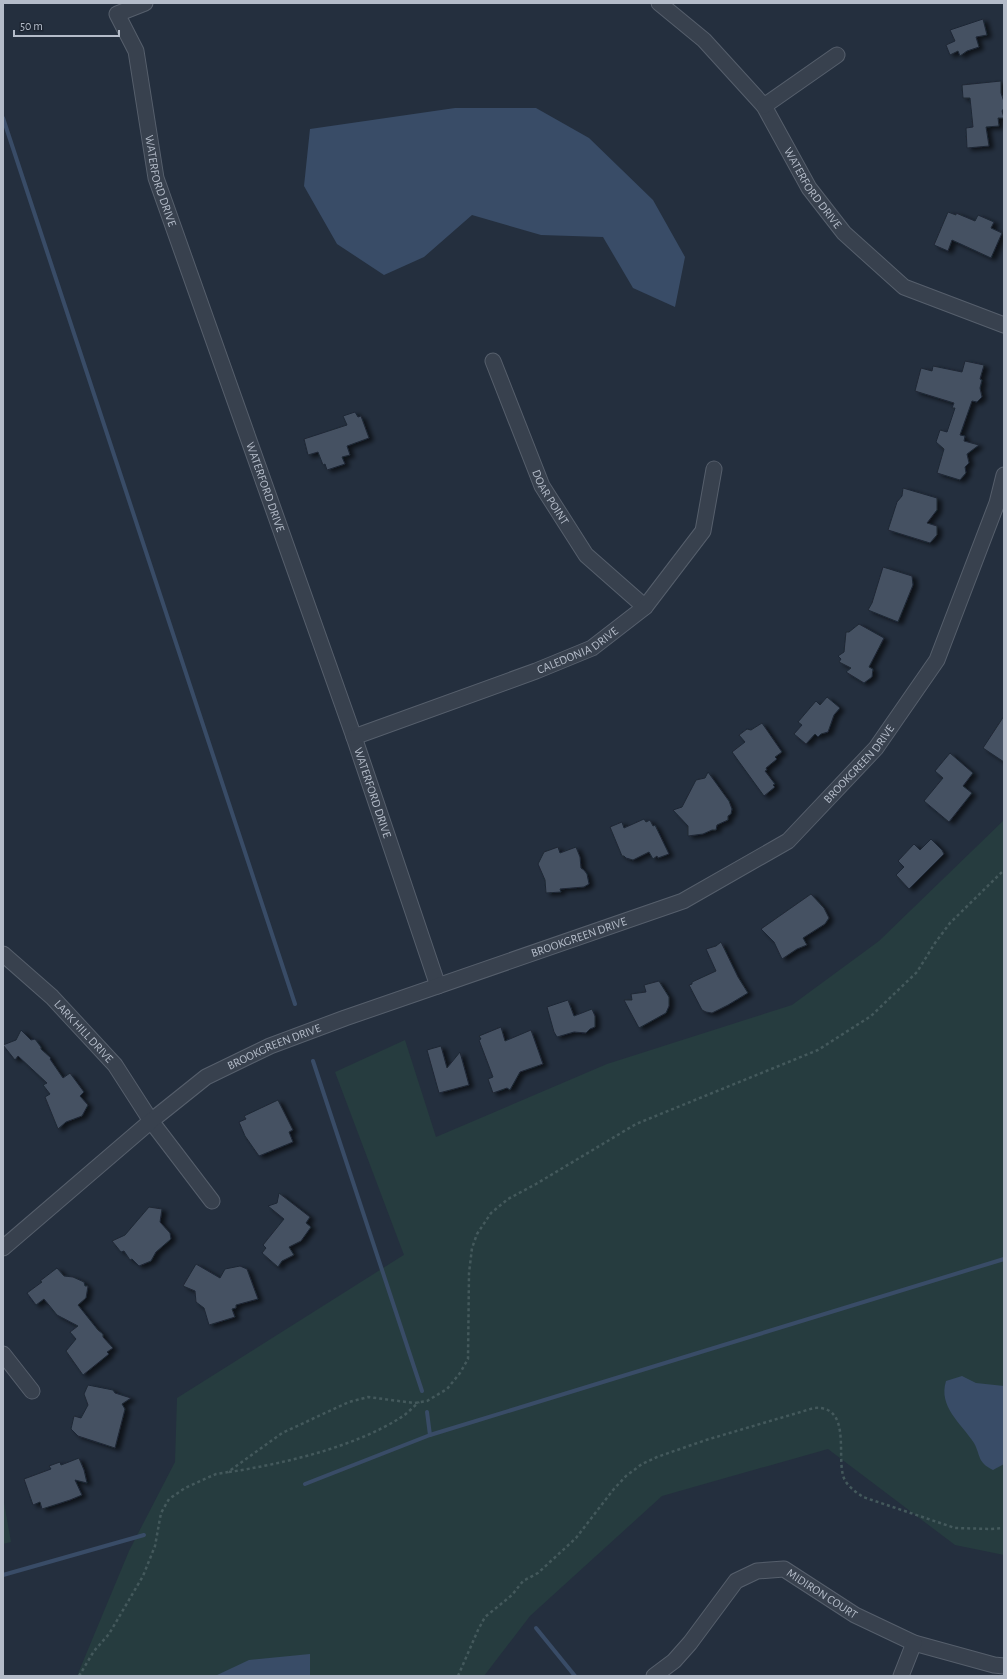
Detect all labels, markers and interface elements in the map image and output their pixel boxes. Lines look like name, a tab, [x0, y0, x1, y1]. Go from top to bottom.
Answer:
scale bar	[14, 12, 119, 38]
text: 50 m	[20, 20, 43, 32]
street label: WATERFORD DRIVE	[143, 134, 179, 228]
street label: WATERFORD DRIVE	[782, 146, 844, 231]
street label: WATERFORD DRIVE	[244, 440, 287, 534]
street label: DOAR POINT	[530, 468, 571, 527]
street label: CALEDONIA DRIVE	[535, 624, 620, 676]
street label: BROOKGREEN DRIVE	[821, 722, 896, 805]
street label: WATERFORD DRIVE	[352, 746, 394, 839]
street label: BROOKGREEN DRIVE	[529, 915, 628, 959]
street label: LARK HILL DRIVE	[52, 998, 116, 1065]
street label: BROOKGREEN DRIVE	[225, 1022, 322, 1072]
street label: MIDIRON COURT	[785, 1566, 860, 1621]

